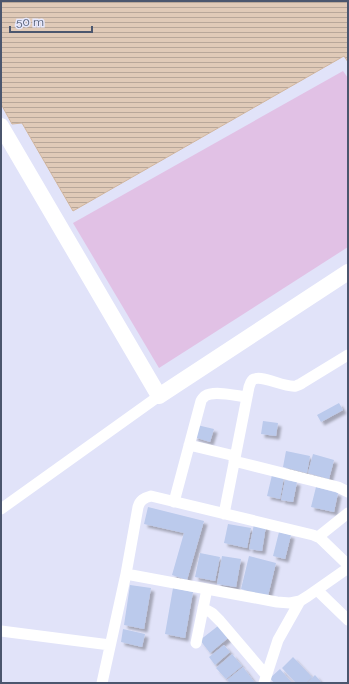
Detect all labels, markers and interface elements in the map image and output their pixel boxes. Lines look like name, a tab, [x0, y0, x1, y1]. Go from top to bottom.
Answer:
scale bar	[10, 8, 92, 34]
text: 50 m	[16, 15, 44, 29]

